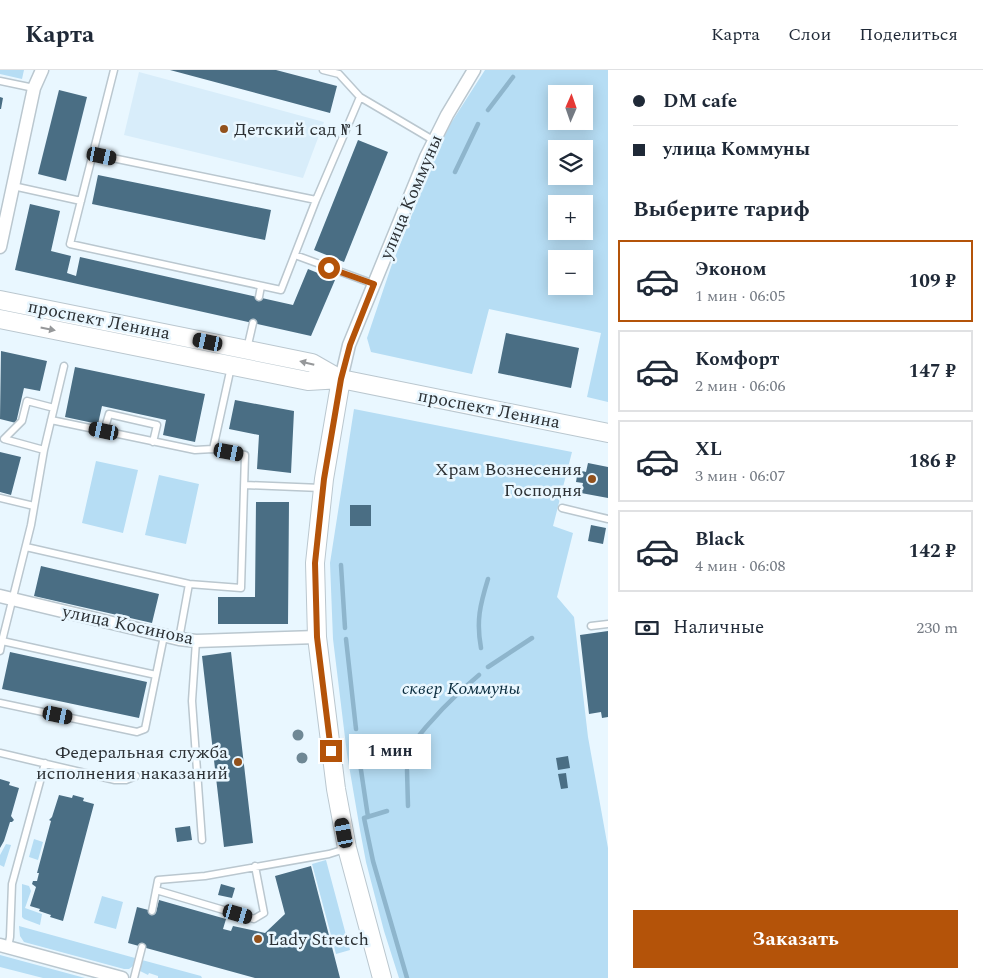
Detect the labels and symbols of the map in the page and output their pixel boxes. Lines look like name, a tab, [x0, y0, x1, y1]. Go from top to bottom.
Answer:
north arrow	[548, 85, 592, 130]
place label: Детский сад № 1	[234, 116, 364, 143]
marker: Детский сад № 1	[218, 123, 230, 135]
street label: улица Коммуны	[372, 130, 449, 265]
car	[85, 146, 118, 166]
route start	[318, 257, 340, 279]
street label: проспект Ленина	[26, 293, 173, 347]
one-way arrow	[40, 325, 55, 333]
car	[191, 332, 224, 352]
one-way arrow	[299, 358, 314, 366]
street label: проспект Ленина	[416, 382, 563, 436]
car	[87, 421, 120, 441]
car	[212, 442, 245, 462]
place label: Храм Вознесения Господня	[435, 456, 582, 504]
marker: Храм Вознесения Господня	[586, 473, 598, 485]
street label: улица Косинова	[59, 598, 196, 652]
park label: сквер Коммуны	[402, 675, 520, 702]
car	[41, 705, 74, 725]
callout: 1 мин	[348, 734, 431, 768]
place label: Федеральная служба исполнения наказаний	[36, 739, 228, 787]
route end	[320, 740, 342, 762]
marker: Федеральная служба исполнения наказаний	[232, 756, 244, 768]
car	[333, 817, 354, 849]
car	[221, 903, 254, 925]
place label: Lady Stretch	[268, 926, 369, 953]
marker: Lady Stretch	[252, 933, 264, 945]

